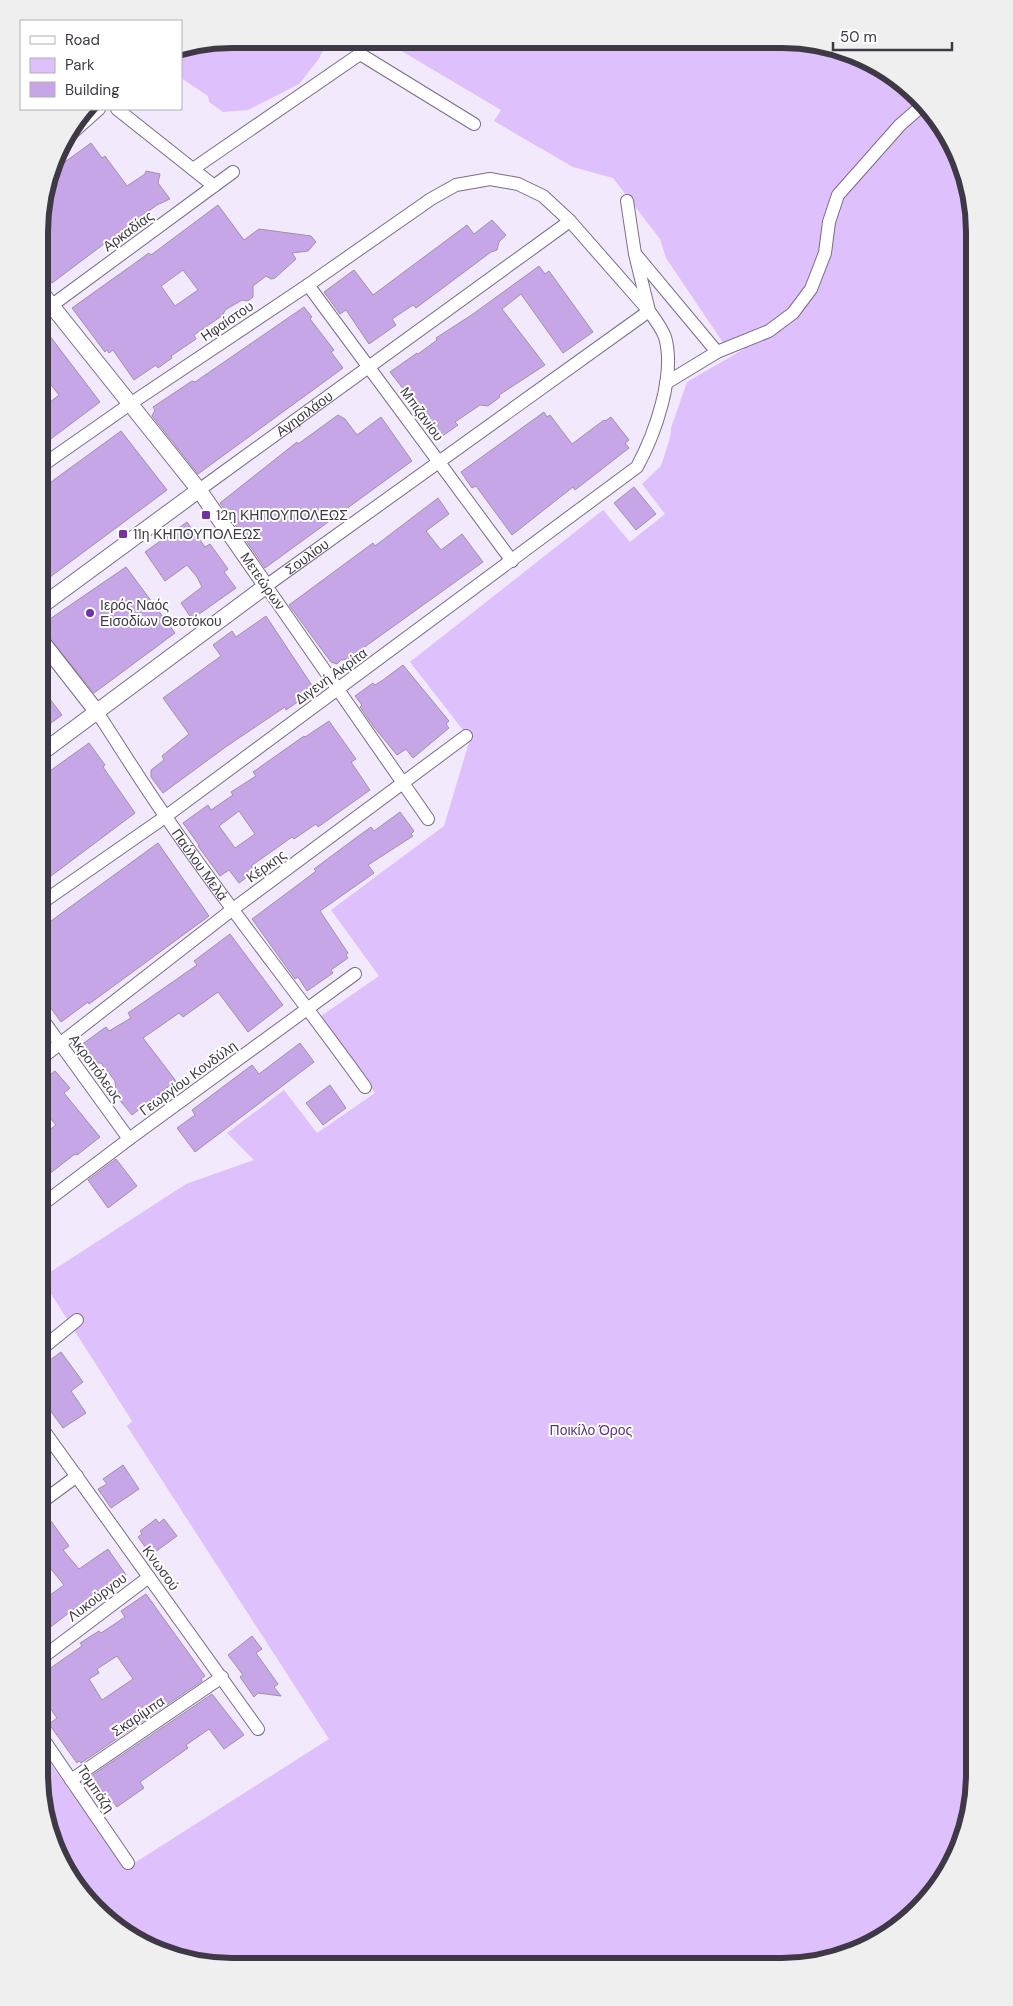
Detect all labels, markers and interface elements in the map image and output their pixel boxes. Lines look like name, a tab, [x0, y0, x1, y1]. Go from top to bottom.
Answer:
legend	[20, 20, 182, 110]
scale bar	[833, 20, 952, 52]
text: 50 m	[840, 27, 877, 47]
text: Road	[65, 30, 100, 50]
text: Park	[65, 55, 95, 75]
text: Building	[65, 80, 120, 100]
street label: Αρκαδίας	[99, 207, 157, 255]
street label: Ηφαίστου	[197, 297, 257, 345]
street label: Μπιζανίου	[396, 383, 448, 445]
street label: Αγησιλάου	[272, 387, 336, 440]
place label: 12η ΚΗΠΟΥΠΟΛΕΩΣ	[216, 506, 348, 524]
marker: 12η ΚΗΠΟΥΠΟΛΕΩΣ	[200, 509, 212, 521]
place label: 11η ΚΗΠΟΥΠΟΛΕΩΣ	[133, 525, 261, 543]
marker: 11η ΚΗΠΟΥΠΟΛΕΩΣ	[117, 528, 129, 540]
street label: Σουλίου	[281, 535, 332, 579]
street label: Μετεώρων	[237, 549, 289, 613]
place label: Ιερός Ναός Εισοδίων Θεοτόκου	[100, 596, 222, 630]
marker: Ιερός Ναός Εισοδίων Θεοτόκου	[84, 607, 96, 619]
street label: Διγενή Ακρίτα	[291, 644, 371, 708]
street label: Παύλου Μελά	[168, 825, 232, 904]
street label: Κέρκης	[242, 845, 290, 887]
street label: Ακροπόλεως	[65, 1031, 127, 1106]
street label: Γεωργίου Κονδύλη	[136, 1037, 240, 1119]
park label: Ποικίλο Όρος	[550, 1421, 633, 1439]
street label: Κνωσού	[139, 1542, 183, 1594]
street label: Λυκούργου	[64, 1569, 130, 1625]
street label: Σκαρίμπα	[108, 1692, 168, 1740]
street label: Τομπάζη	[74, 1762, 118, 1816]

